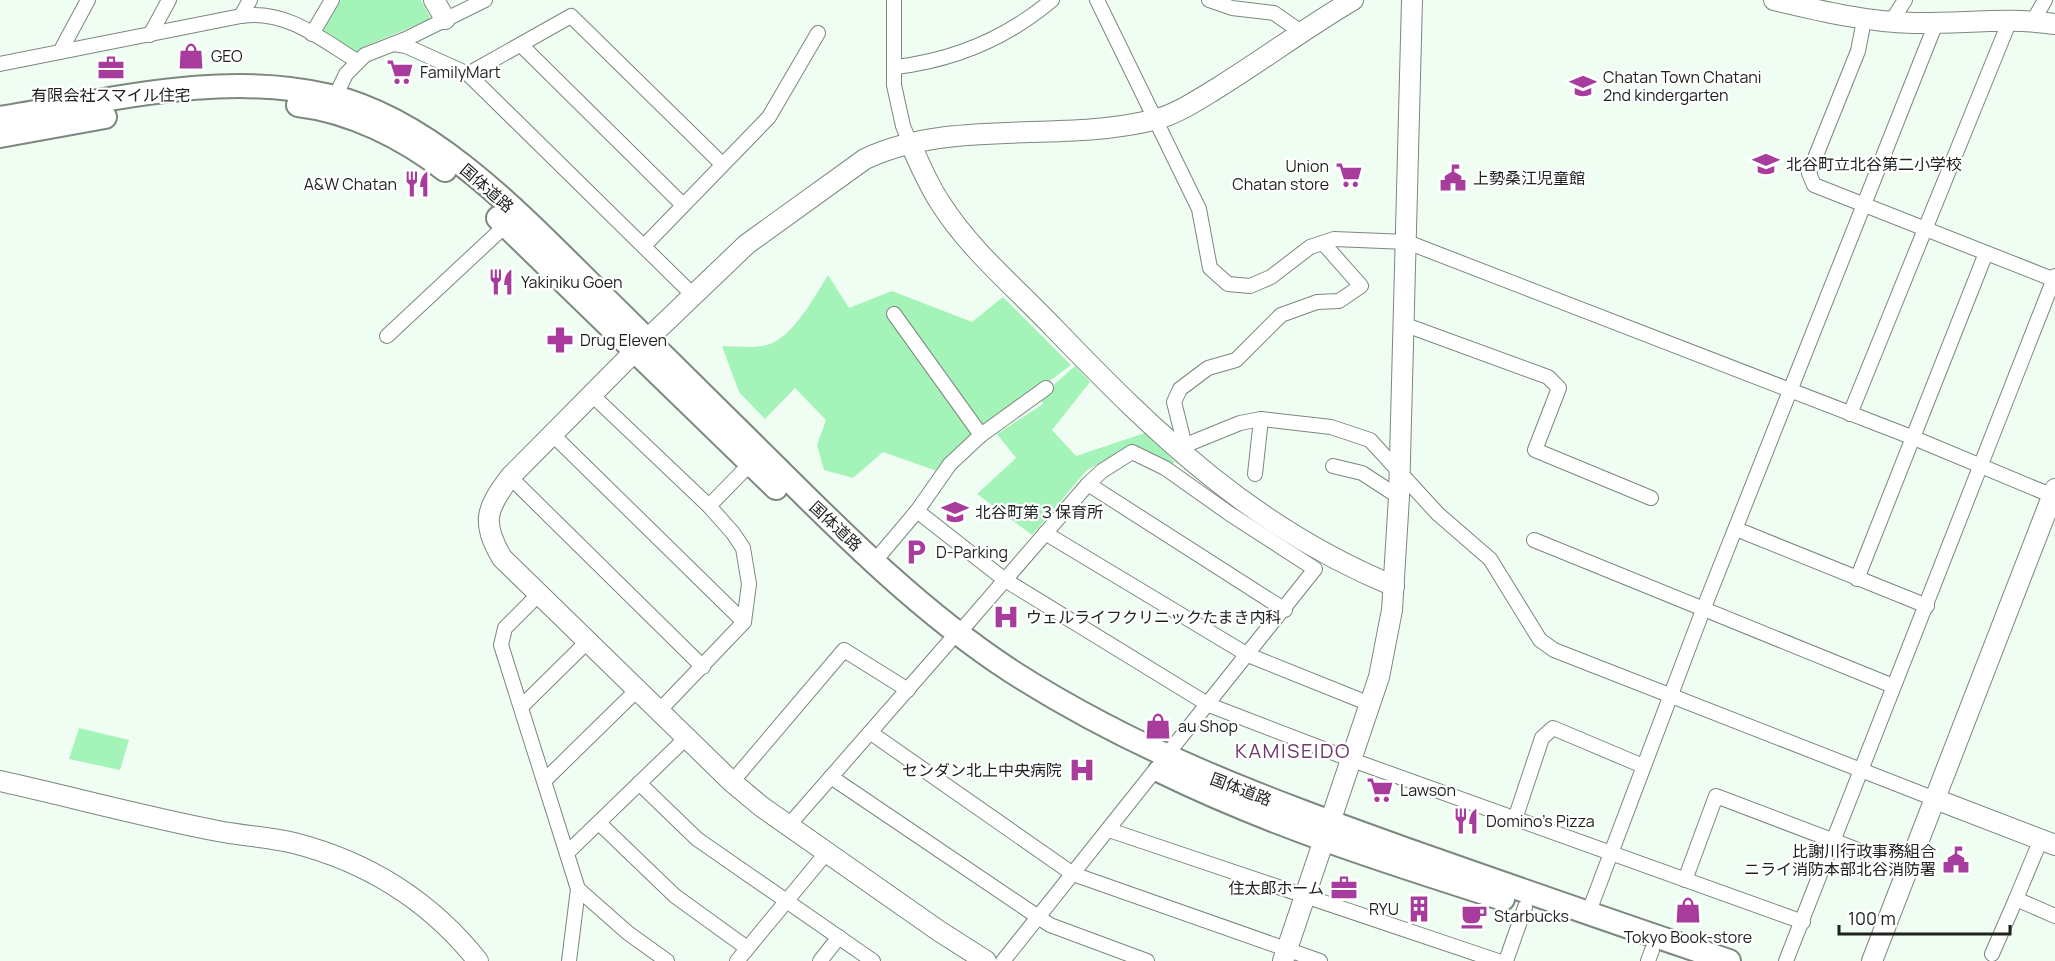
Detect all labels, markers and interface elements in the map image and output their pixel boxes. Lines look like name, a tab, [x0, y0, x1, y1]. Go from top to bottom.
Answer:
shop icon: GEO	[176, 41, 206, 71]
place label: GEO	[211, 45, 243, 67]
office icon: 有限会社スマイル住宅	[96, 53, 126, 83]
supermarket icon: FamilyMart	[385, 57, 415, 87]
place label: FamilyMart	[420, 61, 501, 83]
place label: Chatan Town Chatani 2nd kindergarten	[1603, 66, 1762, 106]
school or university icon: Chatan Town Chatani 2nd kindergarten	[1568, 71, 1598, 101]
place label: 有限会社スマイル住宅	[31, 84, 191, 106]
school or university icon: 北谷町立北谷第二小学校	[1751, 149, 1781, 179]
place label: 北谷町立北谷第二小学校	[1786, 153, 1962, 175]
place label: Union Chatan store	[1232, 155, 1329, 195]
street label: 国体道路	[456, 159, 518, 217]
supermarket icon: Union Chatan store	[1334, 160, 1364, 190]
public building icon: 上勢桑江児童館	[1438, 163, 1468, 193]
place label: 上勢桑江児童館	[1473, 167, 1585, 189]
restaurant icon: A&W Chatan	[402, 169, 432, 199]
place label: A&W Chatan	[304, 173, 397, 195]
restaurant icon: Yakiniku Goen	[486, 267, 516, 297]
place label: Yakiniku Goen	[521, 271, 622, 293]
pharmacy icon: Drug Eleven	[545, 325, 575, 355]
place label: Drug Eleven	[580, 329, 667, 351]
street label: 国体道路	[805, 496, 867, 556]
school or university icon: 北谷町第３保育所	[940, 497, 970, 527]
place label: 北谷町第３保育所	[975, 501, 1103, 523]
parking icon: D-Parking	[901, 537, 931, 567]
place label: D-Parking	[936, 541, 1008, 563]
hospital icon: ウェルライフクリニックたまき内科	[991, 602, 1021, 632]
place label: ウェルライフクリニックたまき内科	[1026, 606, 1282, 628]
shop icon: au Shop	[1143, 711, 1173, 741]
place label: au Shop	[1178, 715, 1238, 737]
district label: KAMISEIDO	[1235, 737, 1351, 764]
hospital icon: センダン北上中央病院	[1067, 755, 1097, 785]
place label: センダン北上中央病院	[902, 759, 1062, 781]
street label: 国体道路	[1207, 767, 1275, 811]
supermarket icon: Lawson	[1365, 775, 1395, 805]
place label: Lawson	[1400, 779, 1456, 801]
restaurant icon: Domino's Pizza	[1451, 806, 1481, 836]
place label: Domino's Pizza	[1486, 810, 1595, 832]
place label: 比謝川行政事務組合 ニライ消防本部北谷消防署	[1744, 840, 1936, 880]
public building icon: 比謝川行政事務組合 ニライ消防本部北谷消防署	[1941, 845, 1971, 875]
office icon: 住太郎ホーム	[1329, 873, 1359, 903]
place label: 住太郎ホーム	[1228, 877, 1324, 899]
building icon: RYU	[1404, 894, 1434, 924]
shop icon: Tokyo Book-store	[1673, 895, 1703, 925]
place label: RYU	[1369, 898, 1399, 920]
scale bar	[1839, 898, 2010, 936]
cafe icon: Starbucks	[1459, 901, 1489, 931]
place label: Starbucks	[1494, 905, 1569, 927]
text: 100 m	[1848, 906, 1896, 930]
place label: Tokyo Book-store	[1624, 926, 1752, 948]

